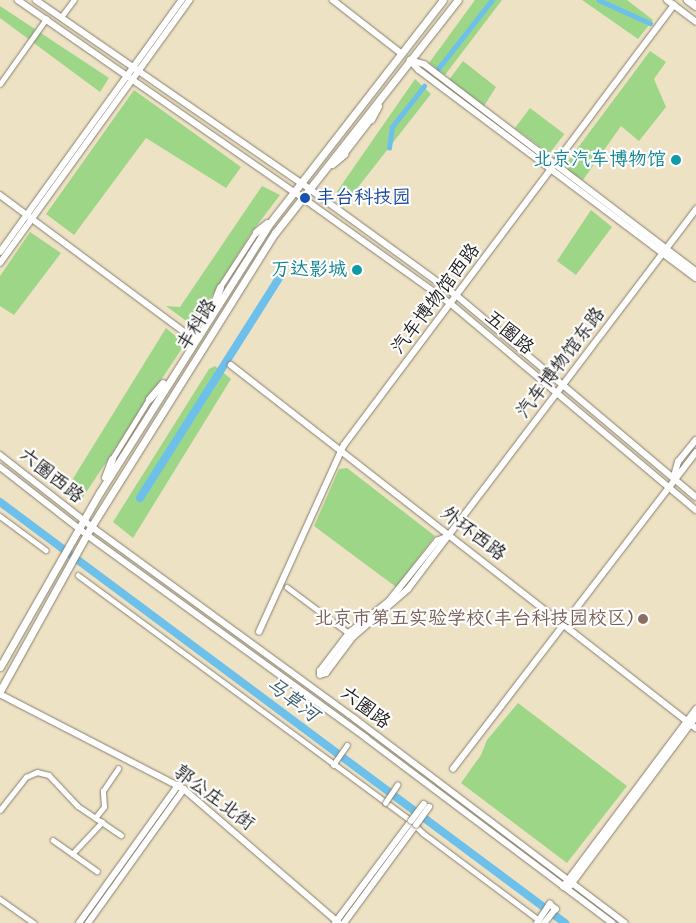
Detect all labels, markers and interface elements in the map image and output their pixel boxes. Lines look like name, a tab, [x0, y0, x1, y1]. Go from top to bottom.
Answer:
place label: 北京汽车博物馆	[533, 149, 666, 171]
marker: 北京汽车博物馆	[670, 154, 682, 166]
place label: 丰台科技园	[316, 187, 411, 209]
marker: 丰台科技园	[298, 191, 312, 205]
street label: 汽车博物馆西路	[387, 239, 485, 359]
place label: 万达影城	[271, 259, 347, 281]
marker: 万达影城	[351, 264, 363, 276]
street label: 丰科路	[172, 295, 222, 355]
street label: 汽车博物馆东路	[512, 303, 610, 423]
street label: 五圈路	[480, 306, 538, 360]
street label: 六圈西路	[14, 444, 88, 508]
street label: 外环西路	[436, 502, 510, 566]
place label: 北京市第五实验学校(丰台科技园校区)	[314, 608, 633, 630]
marker: 北京市第五实验学校(丰台科技园校区)	[637, 613, 649, 625]
water label: 马草河	[261, 672, 323, 728]
street label: 六圈路	[335, 682, 395, 734]
street label: 郭公庄北街	[169, 760, 259, 836]

